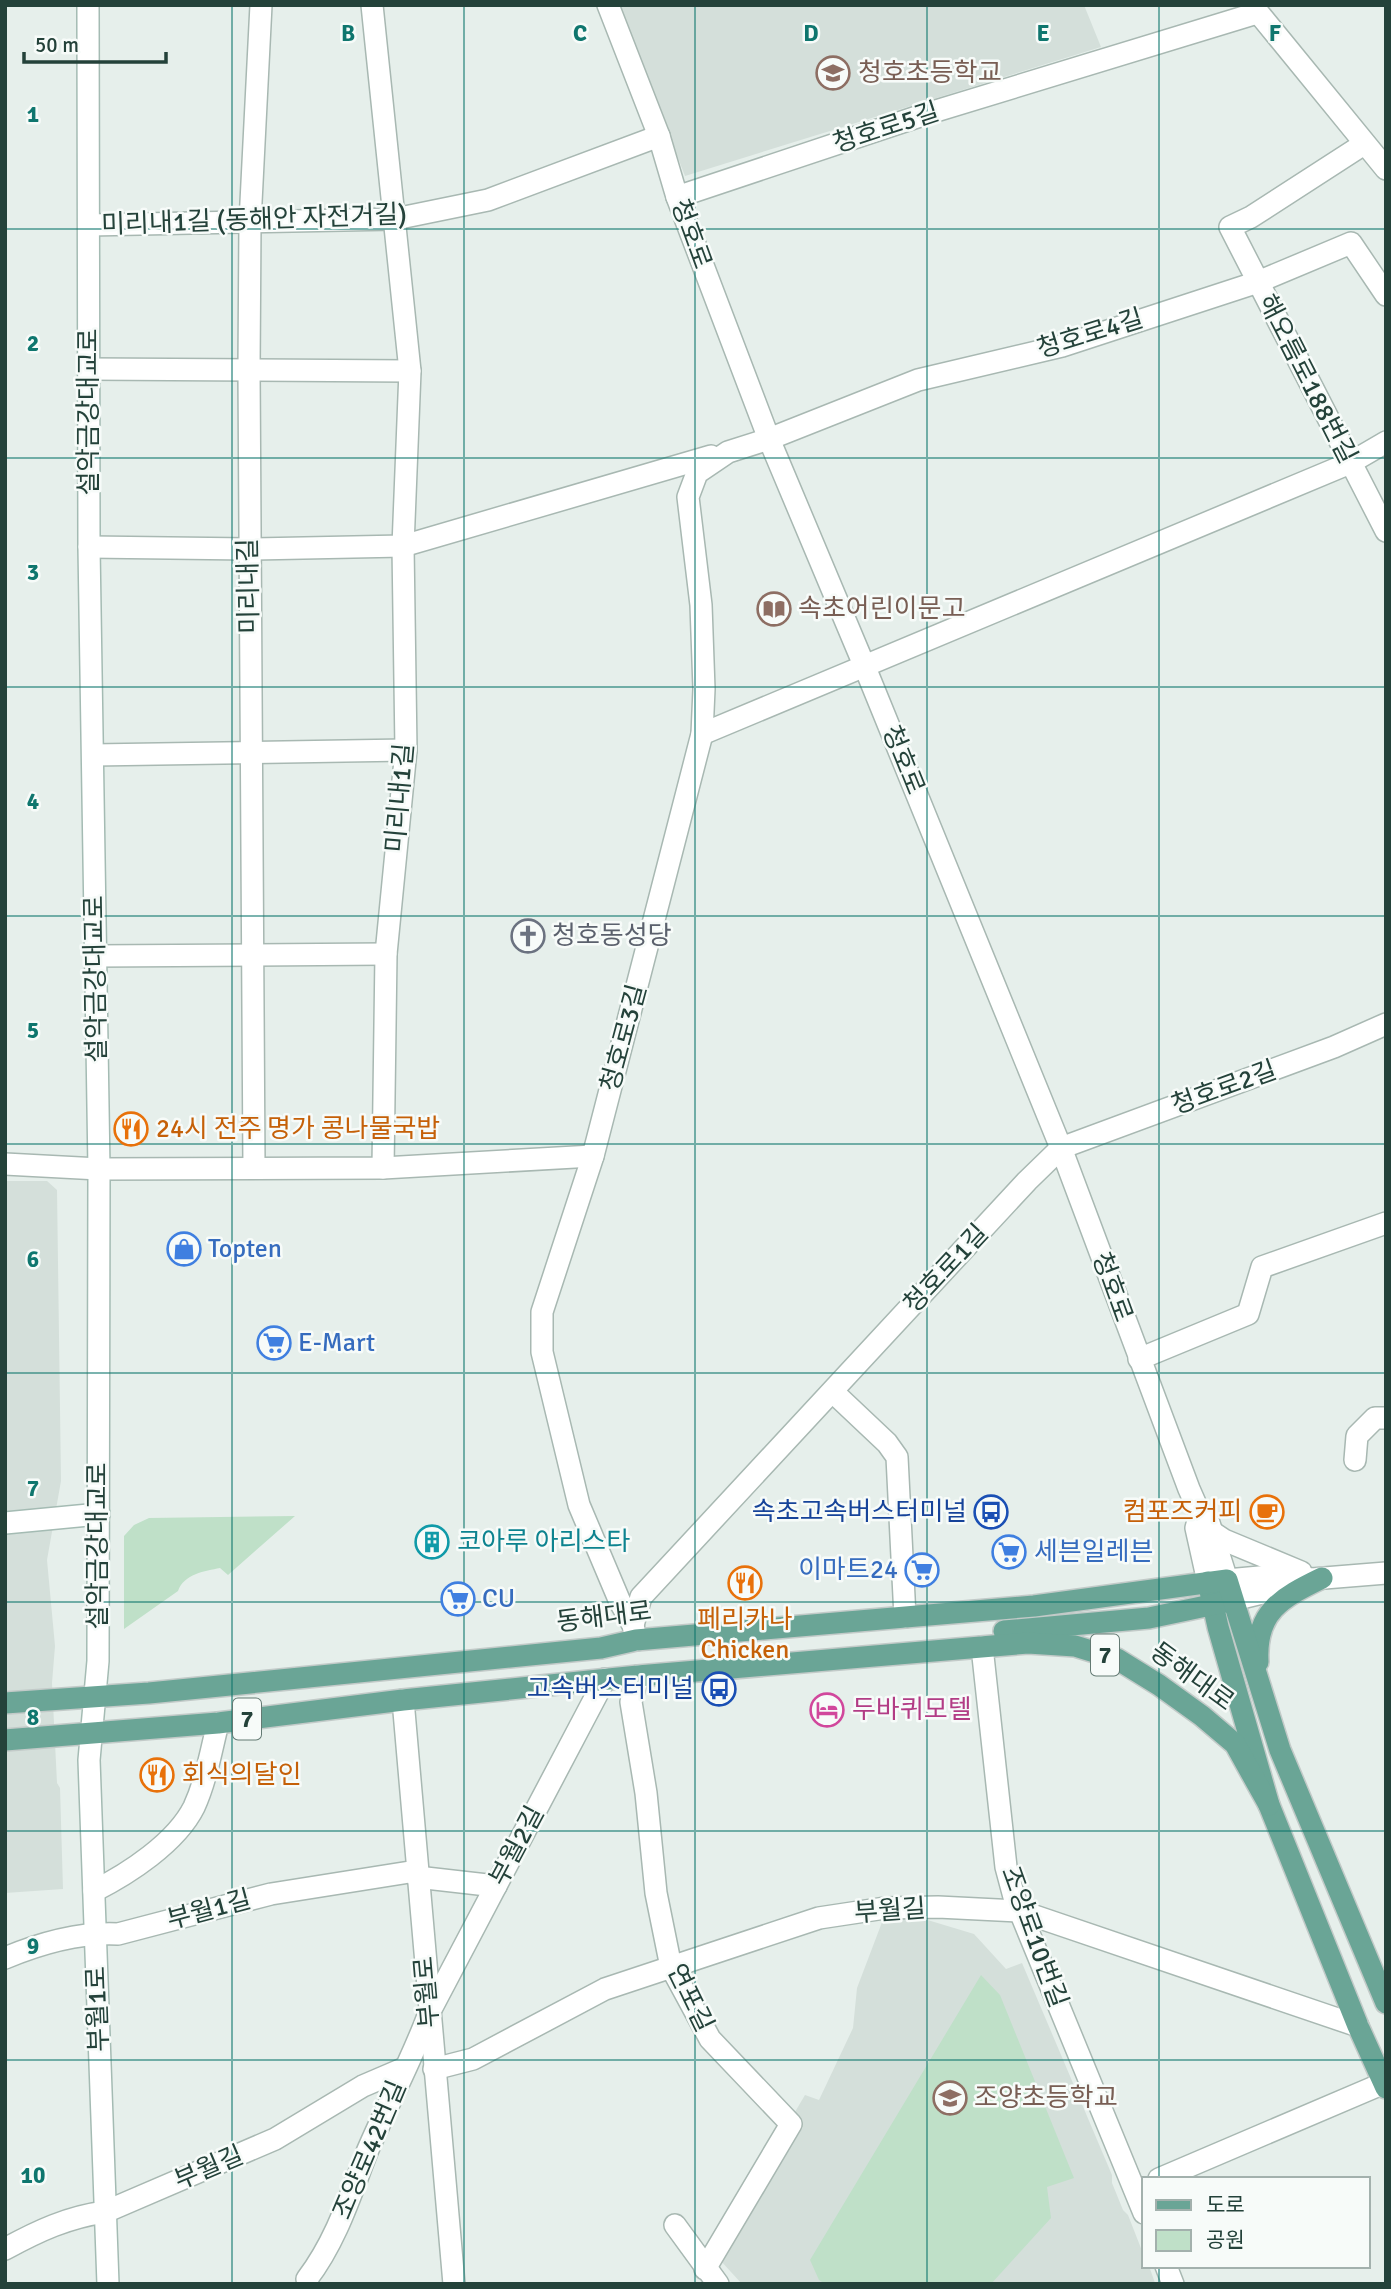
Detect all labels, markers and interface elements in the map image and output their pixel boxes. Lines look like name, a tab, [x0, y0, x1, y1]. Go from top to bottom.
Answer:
text: B	[341, 19, 355, 48]
text: C	[573, 19, 587, 48]
text: D	[803, 19, 819, 48]
text: E	[1036, 19, 1050, 48]
text: F	[1269, 19, 1281, 48]
scale bar	[24, 21, 166, 65]
text: 50 m	[35, 32, 79, 58]
school or university icon: 청호초등학교	[814, 54, 852, 92]
place label: 청호초등학교	[858, 57, 1002, 89]
street label: 청호로5길	[829, 96, 943, 160]
text: 1	[27, 100, 39, 129]
street label: 청호로	[664, 195, 718, 273]
street label: 미리내1길 (동해안 자전거길)	[101, 199, 407, 241]
street label: 해오름로188번길	[1251, 289, 1363, 469]
street label: 청호로4길	[1033, 303, 1147, 365]
street label: 설악금강대교로	[73, 328, 105, 496]
text: 2	[27, 329, 39, 358]
street label: 미리내길	[232, 538, 266, 634]
text: 3	[27, 558, 39, 587]
library icon: 속초어린이문고	[755, 590, 793, 628]
place label: 속초어린이문고	[798, 593, 965, 625]
street label: 청호로	[875, 721, 931, 799]
street label: 미리내1길	[379, 742, 421, 854]
text: 4	[27, 787, 39, 816]
street label: 설악금강대교로	[79, 895, 113, 1063]
church icon: 청호동성당	[509, 917, 547, 955]
place label: 청호동성당	[552, 920, 672, 952]
street label: 청호로3길	[594, 981, 654, 1095]
text: 5	[27, 1016, 39, 1045]
street label: 청호로2길	[1167, 1054, 1281, 1122]
restaurant icon: 24시 전주 명가 콩나물국밥	[112, 1110, 150, 1148]
place label: 24시 전주 명가 콩나물국밥	[156, 1113, 440, 1145]
street label: 청호로1길	[897, 1218, 995, 1320]
shop icon: Topten	[165, 1230, 203, 1268]
place label: Topten	[208, 1233, 282, 1265]
text: 6	[27, 1245, 39, 1274]
street label: 청호로	[1085, 1248, 1139, 1326]
supermarket icon: E-Mart	[255, 1324, 293, 1362]
place label: E-Mart	[298, 1327, 375, 1359]
street label: 설악금강대교로	[82, 1462, 114, 1630]
text: 7	[27, 1474, 39, 1503]
bus stop icon: 속초고속버스터미널	[972, 1493, 1010, 1531]
cafe icon: 컴포즈커피	[1248, 1493, 1286, 1531]
place label: 속초고속버스터미널	[752, 1496, 967, 1528]
place label: 컴포즈커피	[1122, 1496, 1242, 1528]
building icon: 코아루 아리스타	[413, 1523, 451, 1561]
place label: 코아루 아리스타	[457, 1526, 630, 1558]
supermarket icon: 세븐일레븐	[990, 1533, 1028, 1571]
place label: 세븐일레븐	[1034, 1536, 1154, 1568]
supermarket icon: 이마트24	[903, 1551, 941, 1589]
place label: 이마트24	[798, 1554, 898, 1586]
restaurant icon: 페리카나 Chicken	[726, 1564, 764, 1602]
supermarket icon: CU	[439, 1580, 477, 1618]
place label: CU	[482, 1583, 515, 1615]
street label: 동해대로	[555, 1595, 653, 1639]
place label: 페리카나 Chicken	[697, 1604, 793, 1666]
road number: 7	[1091, 1634, 1119, 1675]
street label: 동해대로	[1144, 1636, 1240, 1718]
bus stop icon: 고속버스터미널	[700, 1670, 738, 1708]
place label: 고속버스터미널	[527, 1673, 694, 1705]
hotel icon: 두바퀴모텔	[808, 1691, 846, 1729]
place label: 두바퀴모텔	[852, 1694, 972, 1726]
road number: 7	[233, 1699, 261, 1740]
text: 8	[27, 1703, 39, 1732]
restaurant icon: 회식의달인	[138, 1756, 176, 1794]
place label: 회식의달인	[182, 1759, 302, 1791]
street label: 부월2길	[483, 1801, 551, 1891]
street label: 조양로10번길	[994, 1862, 1074, 2012]
street label: 부월1길	[163, 1883, 255, 1937]
street label: 부월길	[853, 1893, 927, 1929]
text: 9	[27, 1932, 39, 1961]
street label: 부월로	[408, 1955, 446, 2029]
street label: 연포길	[660, 1959, 720, 2037]
street label: 부월1로	[81, 1966, 115, 2052]
street label: 조양로42번길	[326, 2076, 414, 2224]
school or university icon: 조양초등학교	[931, 2079, 969, 2117]
place label: 조양초등학교	[974, 2082, 1118, 2114]
street label: 부월길	[170, 2139, 248, 2197]
text: 10	[21, 2161, 45, 2190]
legend	[1142, 2177, 1370, 2268]
text: 도로	[1206, 2192, 1245, 2218]
text: 공원	[1206, 2227, 1245, 2253]

